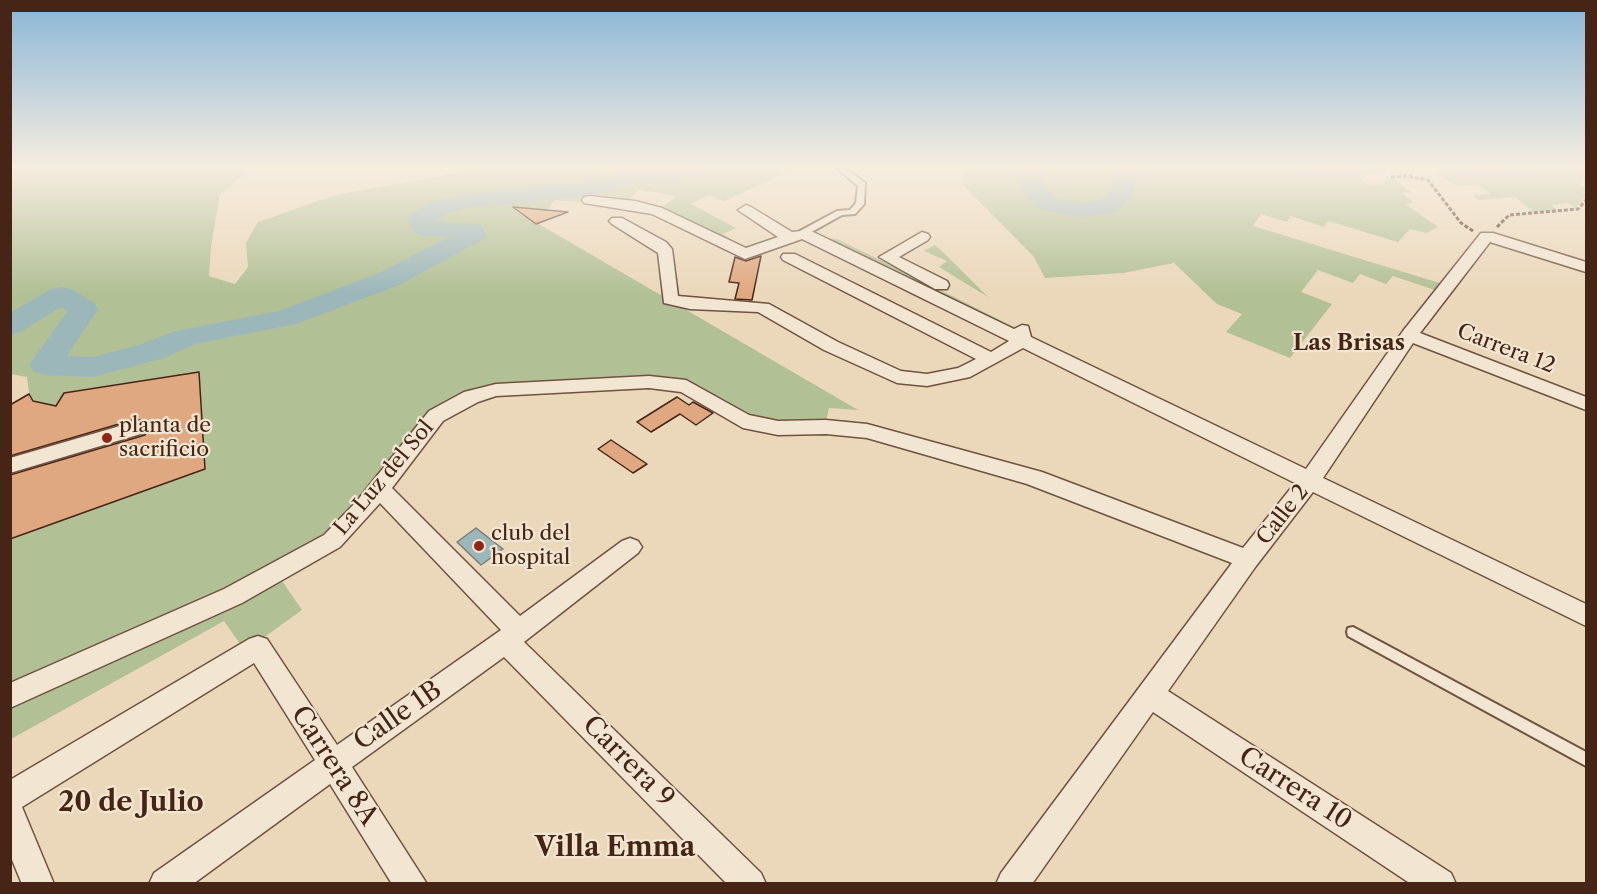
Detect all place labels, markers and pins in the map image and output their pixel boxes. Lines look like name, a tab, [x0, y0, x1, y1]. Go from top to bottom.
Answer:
place label: planta de sacrificio	[119, 413, 211, 463]
marker: planta de sacrificio	[100, 431, 114, 445]
place label: club del hospital	[491, 521, 570, 571]
marker: club del hospital	[472, 539, 486, 553]

